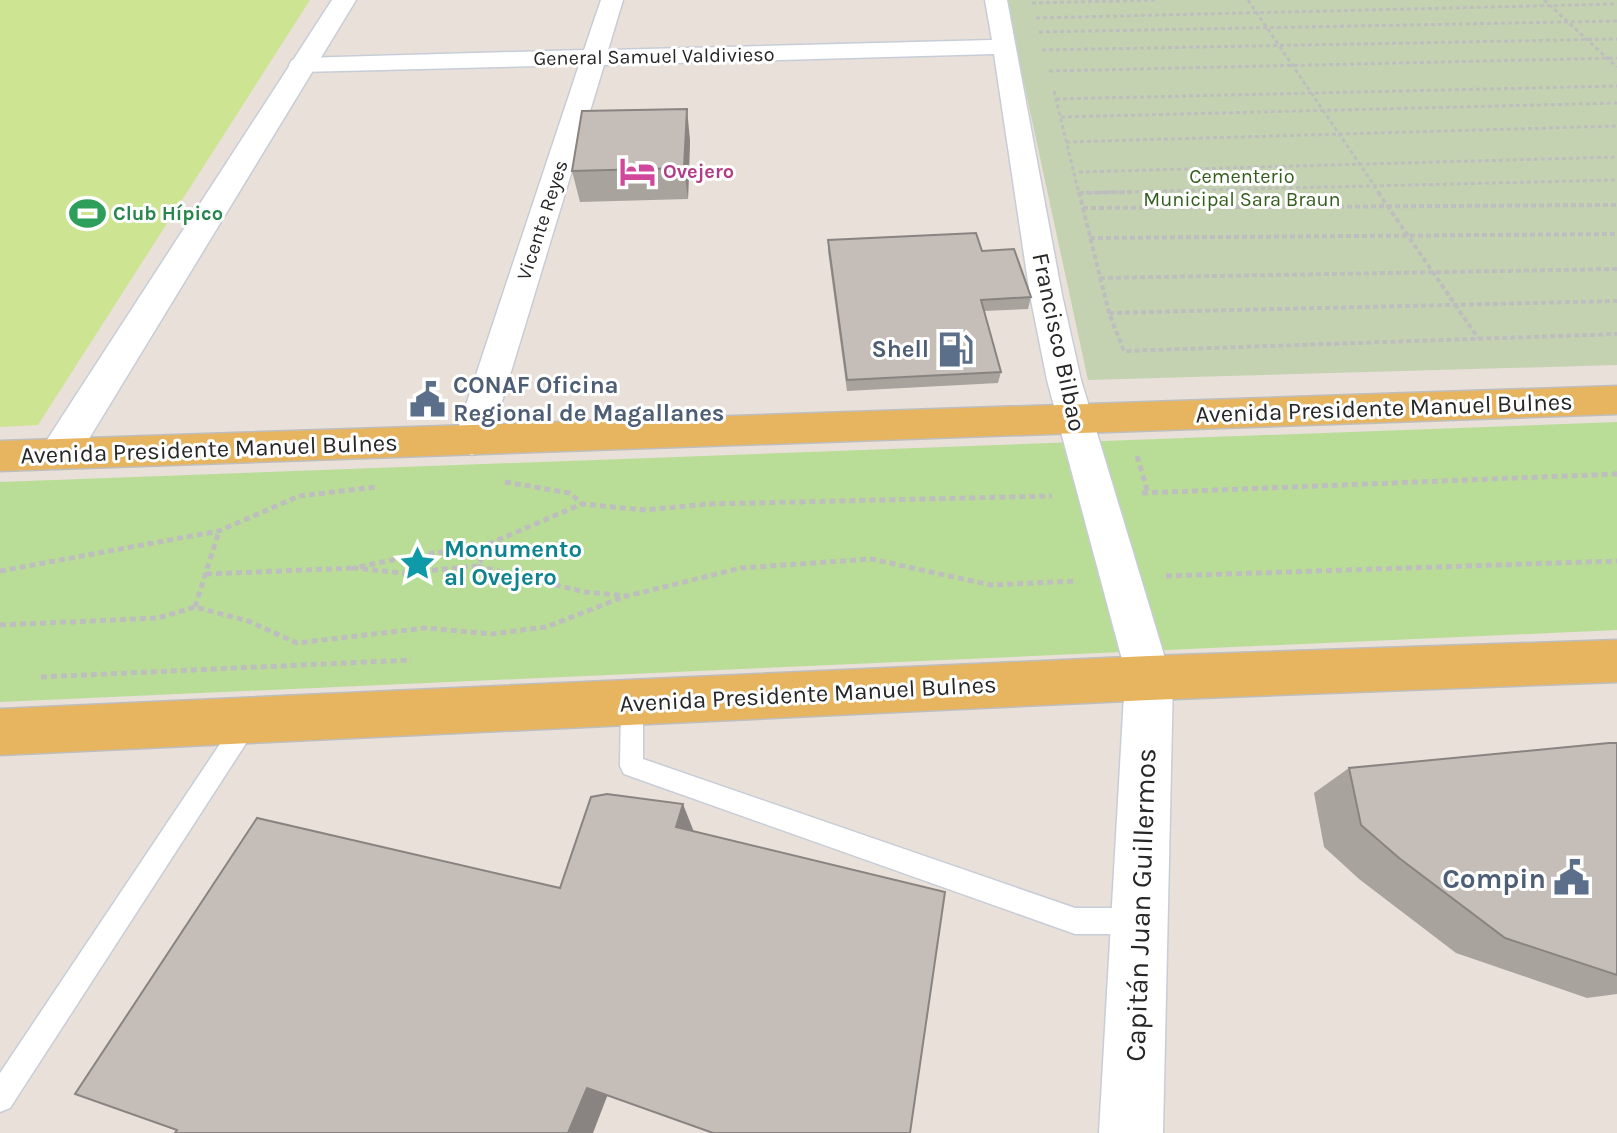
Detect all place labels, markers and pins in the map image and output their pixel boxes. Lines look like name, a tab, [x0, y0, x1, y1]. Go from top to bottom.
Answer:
hotel icon: Ovejero	[618, 152, 656, 190]
place label: Ovejero	[663, 160, 734, 183]
sports icon: Club Hípico	[68, 194, 106, 232]
place label: Club Hípico	[113, 202, 223, 225]
fuel station icon: Shell	[936, 330, 974, 368]
place label: Shell	[871, 335, 929, 363]
place label: CONAF Oficina Regional de Magallanes	[453, 371, 725, 427]
public building icon: CONAF Oficina Regional de Magallanes	[408, 380, 446, 418]
place label: Monumento al Ovejero	[444, 535, 582, 591]
place icon: Monumento al Ovejero	[399, 544, 437, 582]
public building icon: Compin	[1553, 859, 1591, 897]
place label: Compin	[1442, 862, 1546, 895]

